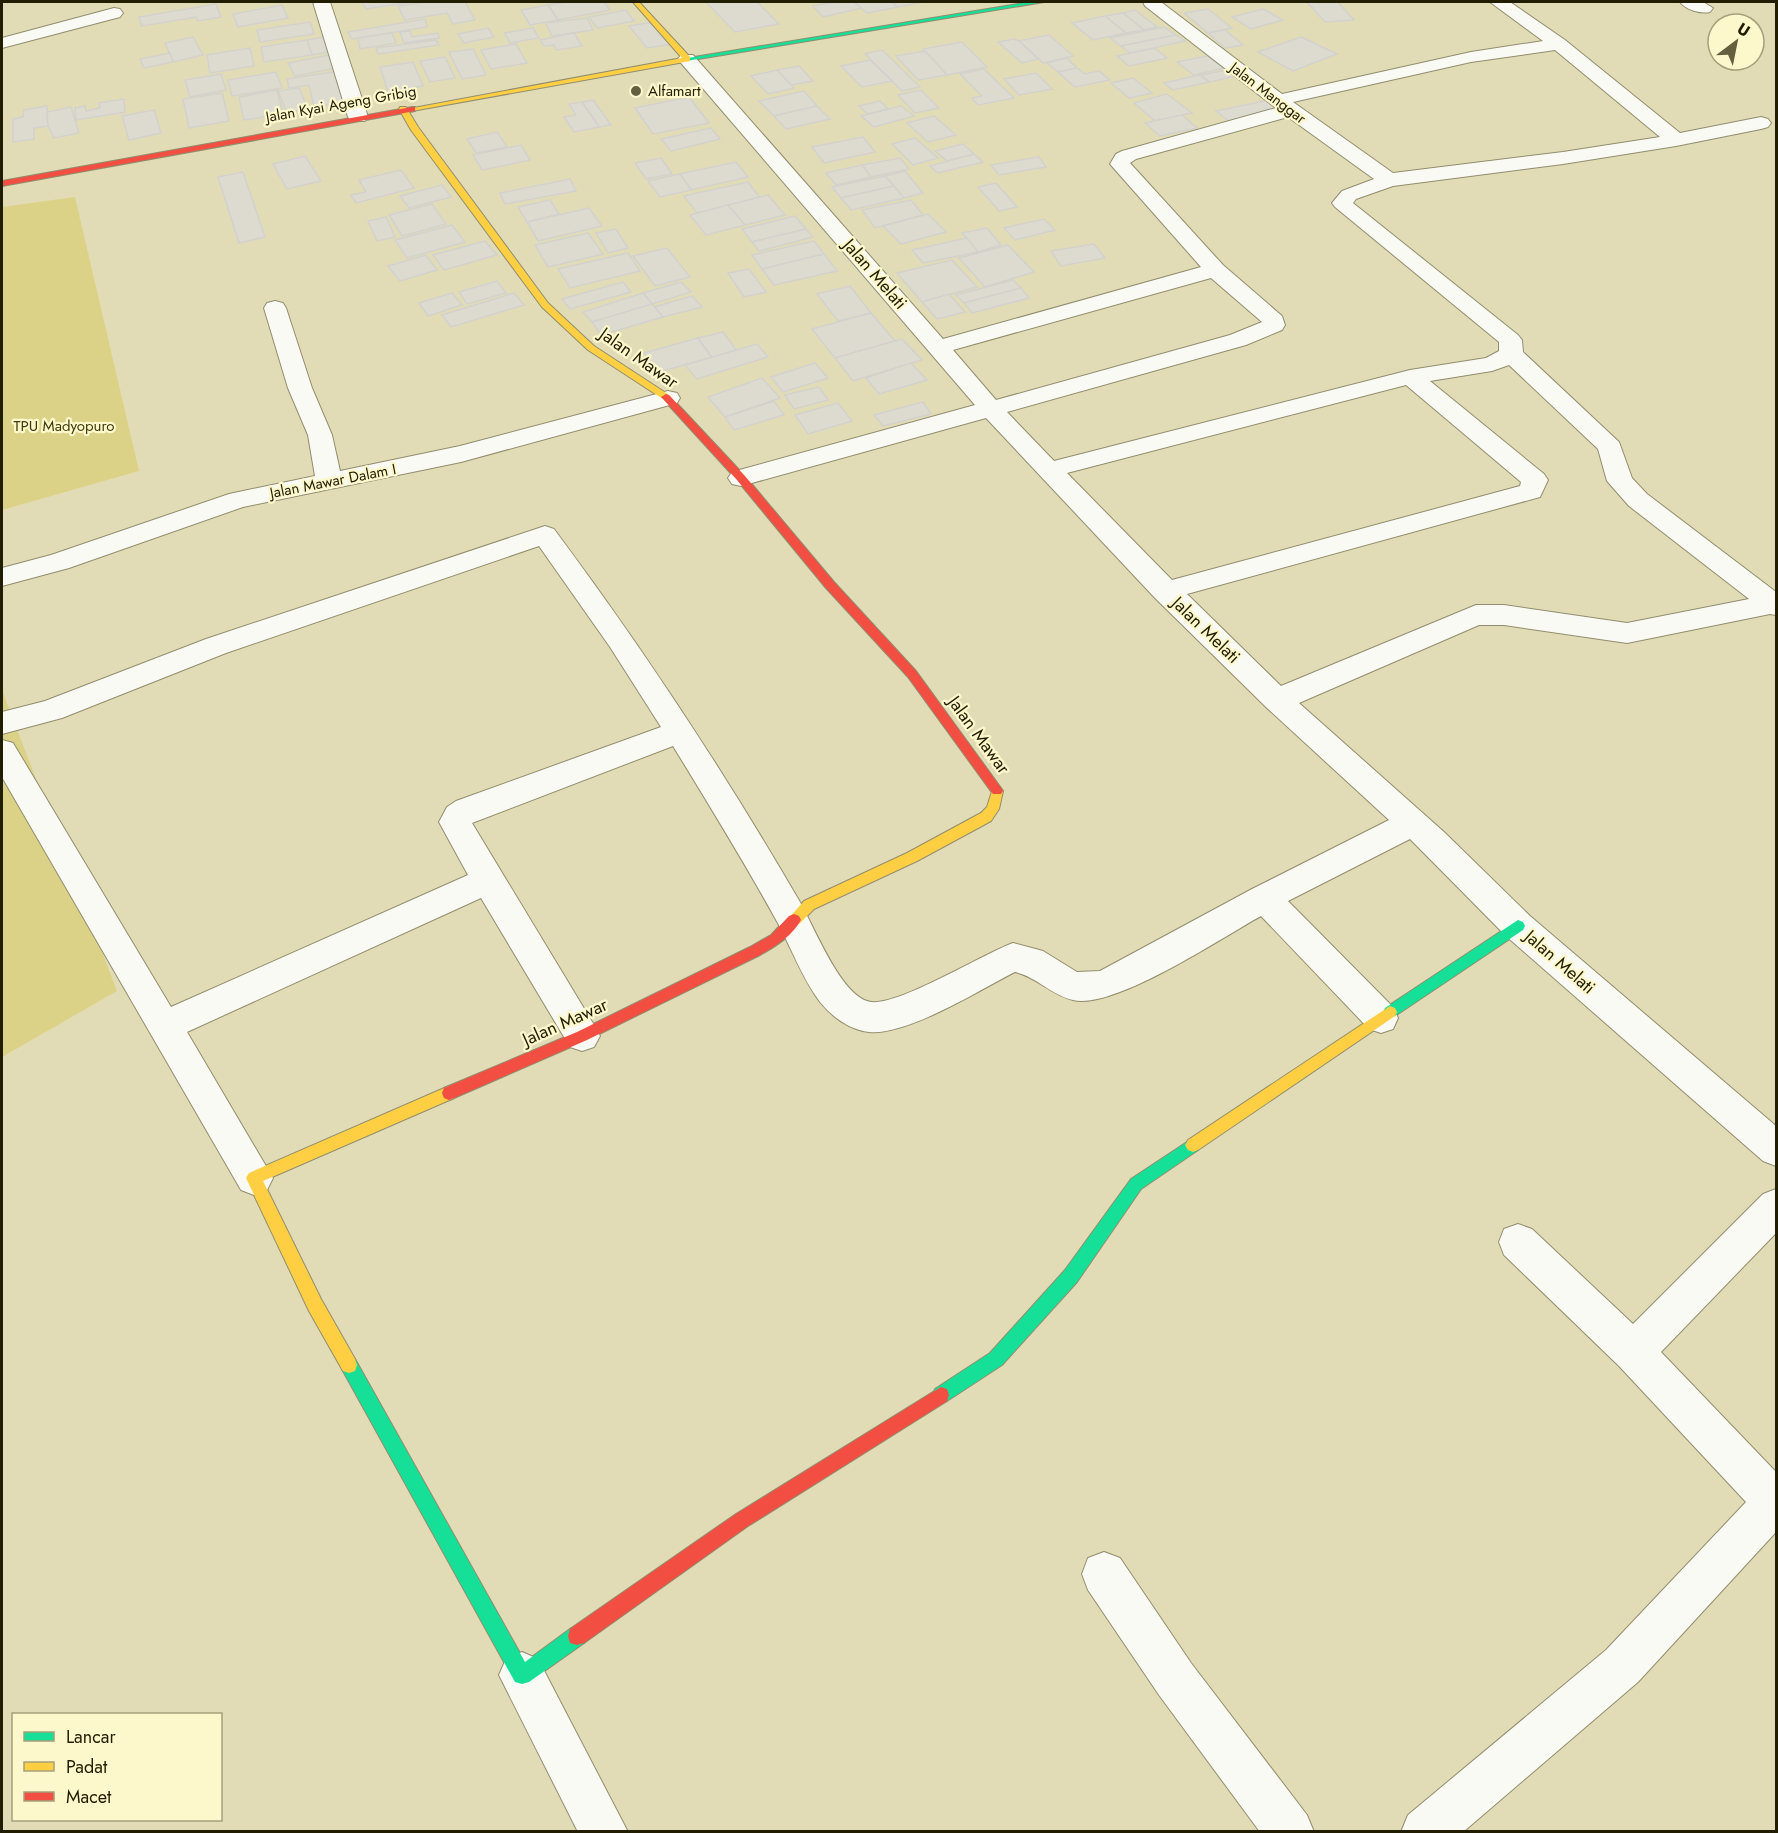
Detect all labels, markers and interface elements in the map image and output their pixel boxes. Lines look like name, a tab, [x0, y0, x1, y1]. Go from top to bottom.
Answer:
north arrow	[1706, 12, 1766, 72]
text: U	[1733, 17, 1755, 42]
street label: Jalan Manggar	[1224, 56, 1311, 130]
street label: Jalan Kyai Ageng Gribig	[262, 80, 418, 128]
place label: Alfamart	[648, 80, 701, 102]
marker: Alfamart	[629, 84, 643, 98]
street label: Jalan Melati	[836, 231, 913, 315]
street label: Jalan Mawar	[593, 320, 684, 395]
park label: TPU Madyopuro	[13, 415, 115, 437]
street label: Jalan Mawar Dalam I	[266, 458, 398, 504]
street label: Jalan Melati	[1164, 589, 1246, 669]
street label: Jalan Mawar	[941, 689, 1017, 780]
street label: Jalan Melati	[1517, 923, 1601, 1000]
street label: Jalan Mawar	[516, 991, 613, 1053]
legend	[12, 1713, 222, 1821]
text: Lancar	[66, 1724, 116, 1750]
text: Padat	[66, 1754, 108, 1780]
text: Macet	[66, 1784, 112, 1810]

